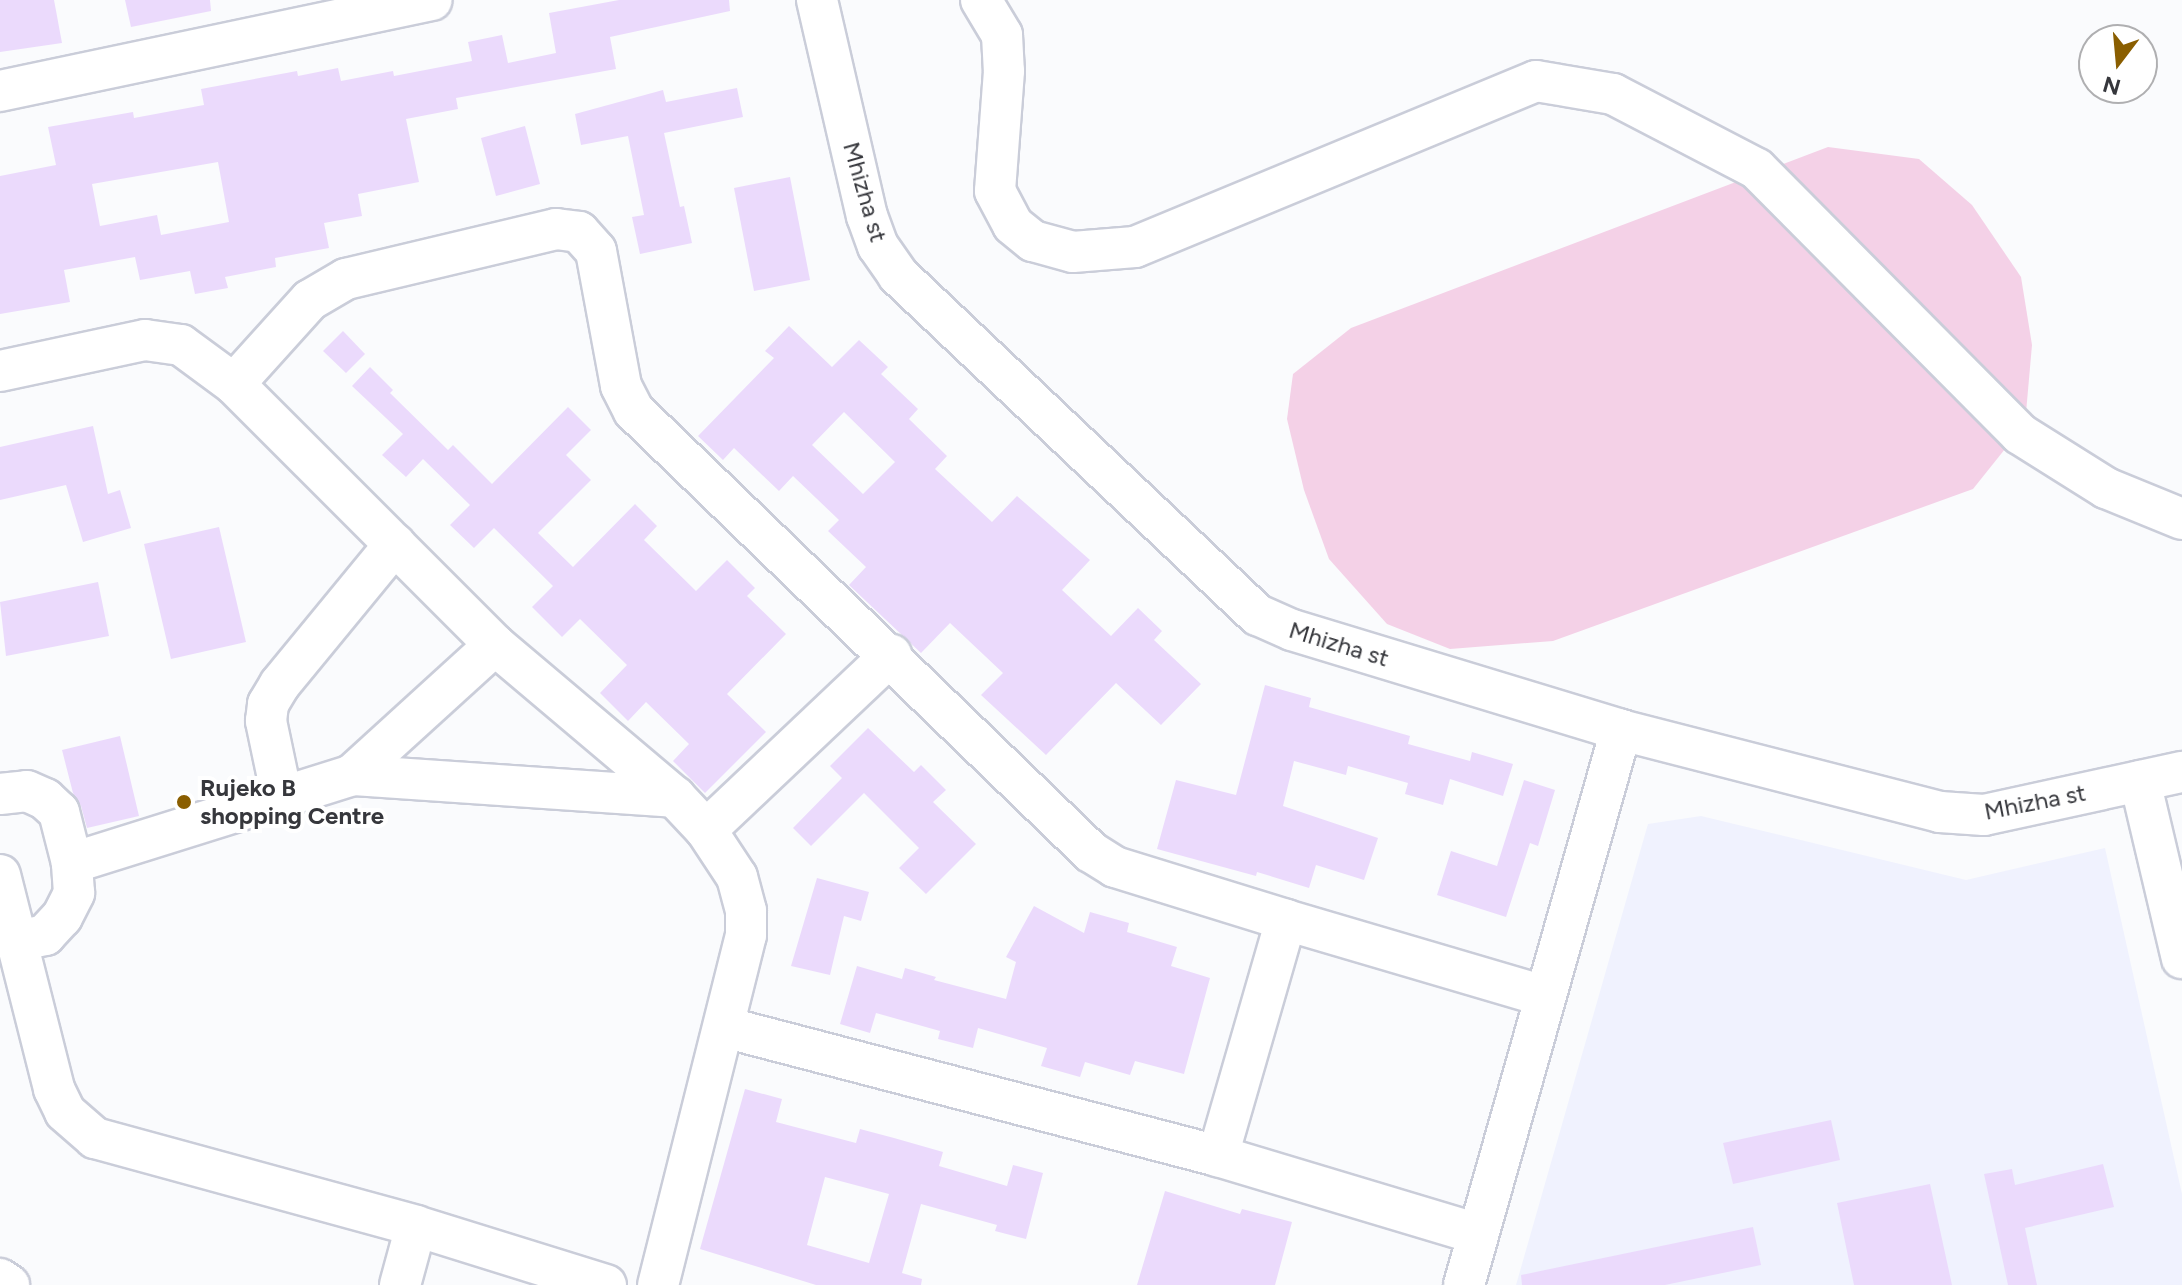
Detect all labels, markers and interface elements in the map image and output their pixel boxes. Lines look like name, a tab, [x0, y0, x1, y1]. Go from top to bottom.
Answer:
north arrow	[2078, 24, 2158, 104]
text: N	[2100, 70, 2124, 101]
street label: Mhizha st	[837, 139, 893, 245]
street label: Mhizha st	[1286, 615, 1392, 673]
place label: Rujeko B shopping Centre	[200, 774, 384, 830]
street label: Mhizha st	[1982, 778, 2088, 826]
marker: Rujeko B shopping Centre	[175, 793, 193, 811]

